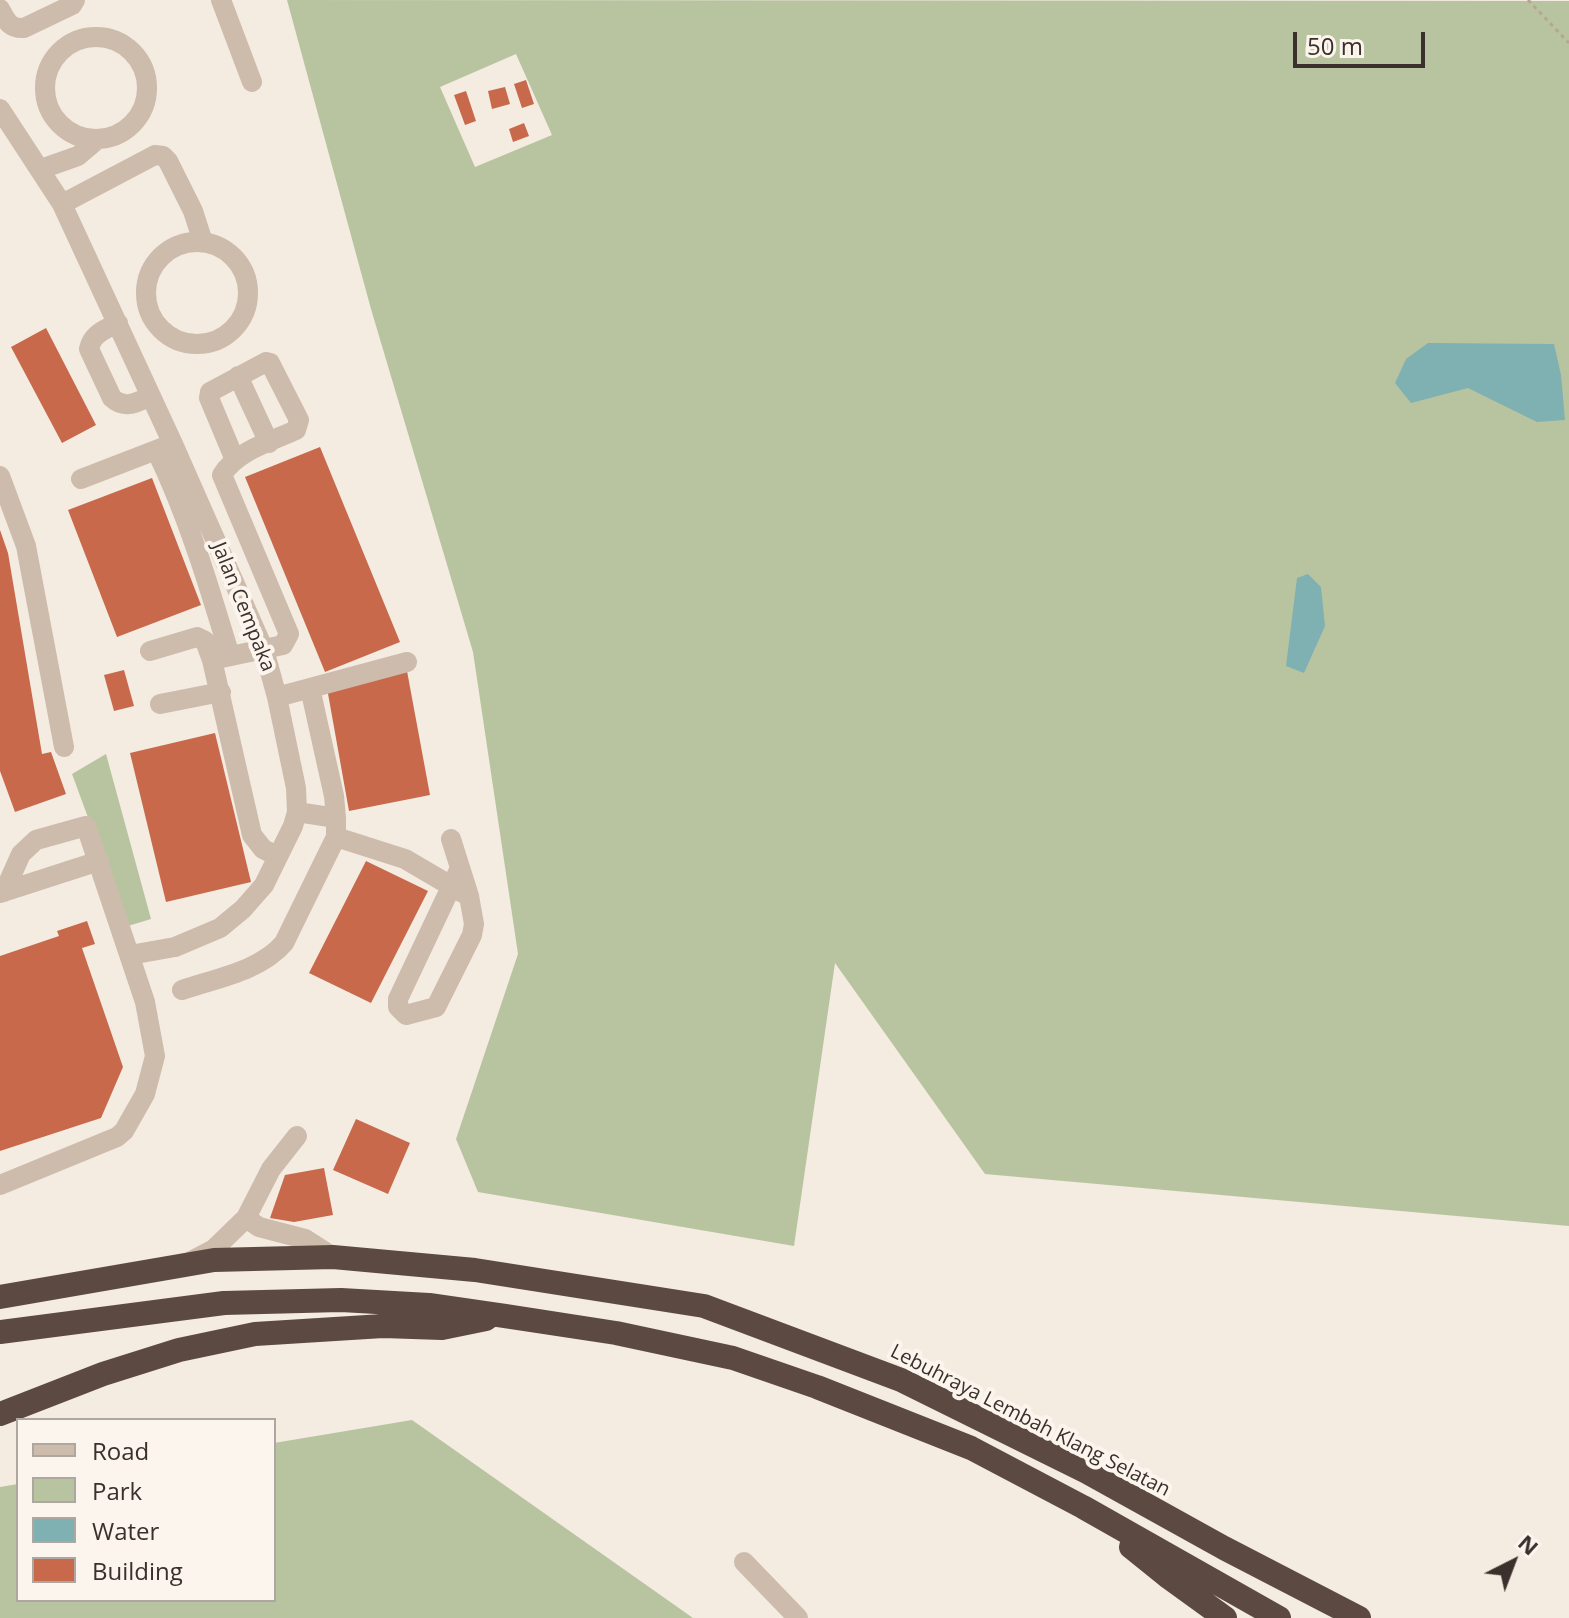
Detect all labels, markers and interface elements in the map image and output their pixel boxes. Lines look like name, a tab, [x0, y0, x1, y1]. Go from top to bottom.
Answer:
scale bar	[1297, 16, 1429, 66]
text: 50 m	[1307, 29, 1363, 62]
street label: Jalan Cempaka	[206, 539, 280, 675]
street label: Lebuhraya Lembah Klang Selatan	[886, 1340, 1174, 1502]
legend	[16, 1418, 276, 1602]
text: Road	[92, 1434, 149, 1467]
text: Park	[92, 1474, 142, 1507]
text: Water	[92, 1514, 159, 1547]
north arrow	[1473, 1522, 1553, 1602]
text: N	[1512, 1527, 1546, 1561]
text: Building	[92, 1554, 183, 1587]

